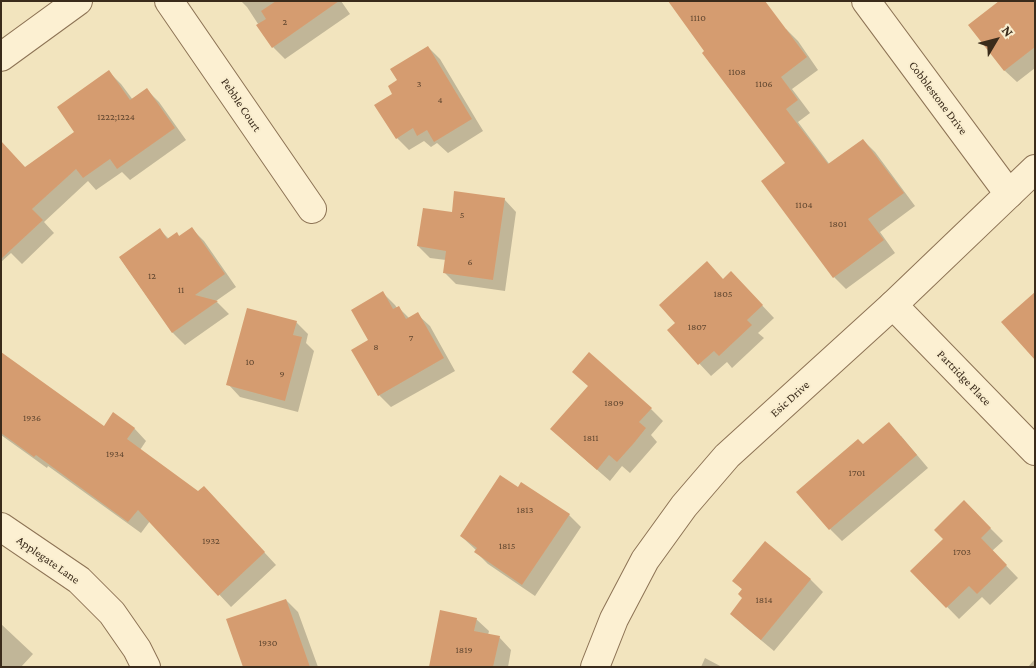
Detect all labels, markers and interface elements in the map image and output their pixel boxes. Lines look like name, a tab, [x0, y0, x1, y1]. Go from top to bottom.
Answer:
house number: 1110	[690, 12, 706, 24]
north arrow	[971, 15, 1021, 65]
house number: 2	[283, 16, 287, 28]
text: N	[999, 22, 1017, 40]
street label: Cobblestone Drive	[906, 58, 970, 138]
house number: 1108	[728, 66, 746, 78]
street label: Pebble Court	[218, 75, 264, 135]
house number: 3	[417, 78, 421, 90]
house number: 1106	[755, 78, 773, 90]
house number: 4	[437, 94, 443, 106]
house number: 1222;1224	[97, 111, 135, 123]
house number: 1104	[795, 199, 813, 211]
house number: 5	[460, 209, 464, 221]
house number: 1801	[829, 218, 847, 230]
house number: 6	[467, 256, 473, 268]
house number: 12	[148, 270, 156, 282]
house number: 11	[178, 284, 184, 296]
house number: 1805	[713, 288, 733, 300]
house number: 1807	[688, 321, 706, 333]
house number: 7	[409, 332, 413, 344]
house number: 8	[373, 341, 379, 353]
street label: Partridge Place	[934, 347, 994, 409]
house number: 10	[246, 356, 254, 368]
house number: 9	[279, 368, 285, 380]
street label: Esic Drive	[767, 378, 813, 420]
house number: 1809	[604, 397, 624, 409]
house number: 1936	[23, 412, 41, 424]
house number: 1811	[583, 432, 599, 444]
house number: 1934	[106, 448, 124, 460]
house number: 1701	[849, 467, 865, 479]
house number: 1813	[517, 504, 533, 516]
street label: Applegate Lane	[14, 533, 82, 587]
house number: 1932	[202, 535, 220, 547]
house number: 1815	[499, 540, 515, 552]
house number: 1703	[953, 546, 971, 558]
house number: 1814	[755, 594, 773, 606]
house number: 1930	[259, 637, 277, 649]
house number: 1819	[455, 644, 473, 656]

